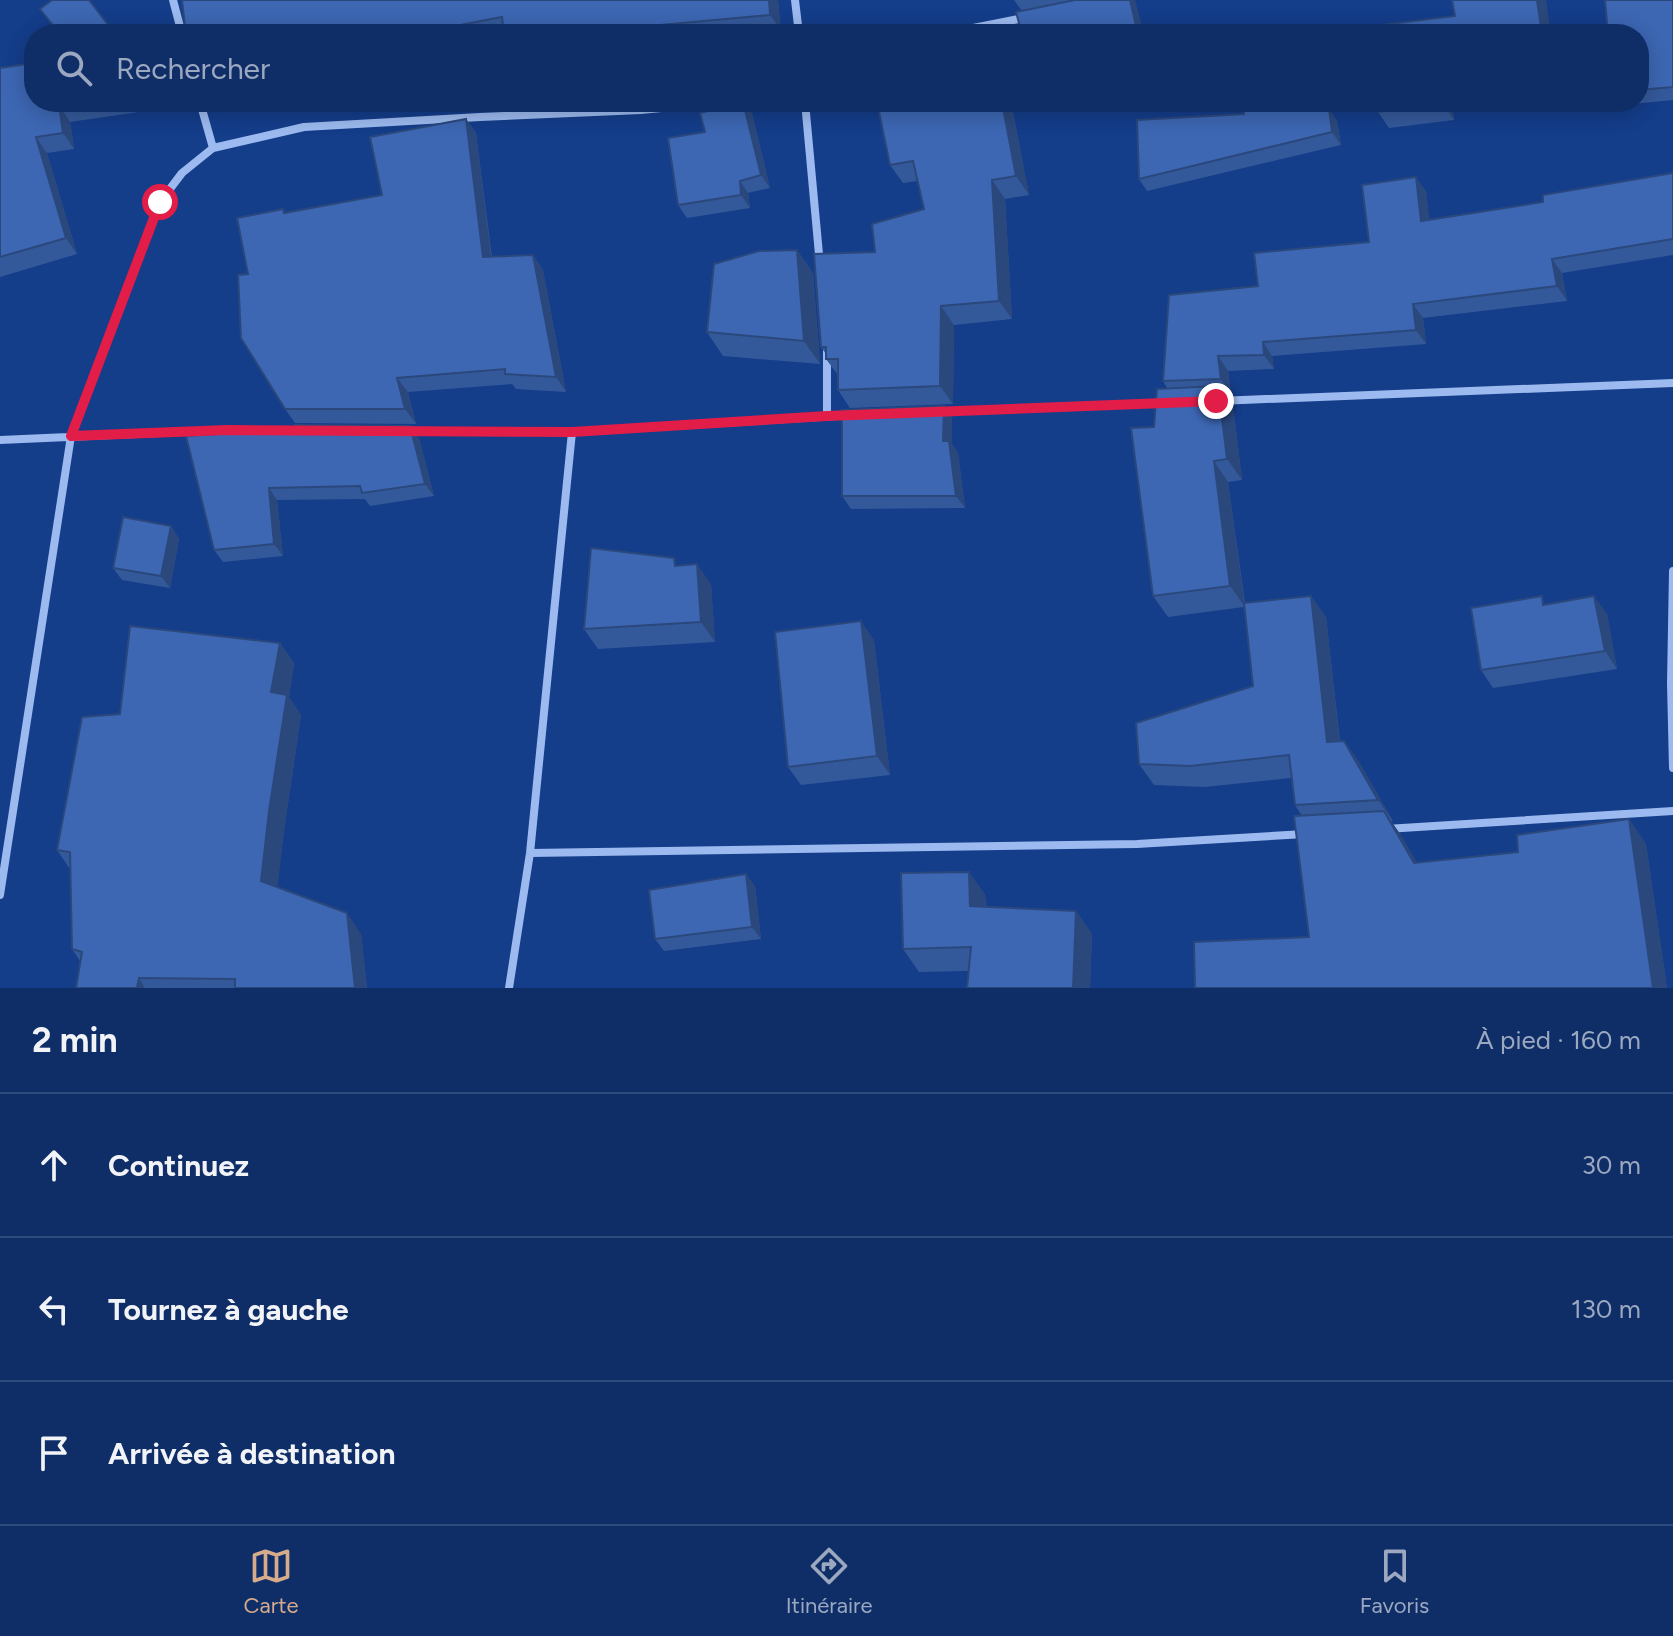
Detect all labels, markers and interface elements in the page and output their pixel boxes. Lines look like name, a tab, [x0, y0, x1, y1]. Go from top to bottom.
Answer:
search box	[24, 24, 1649, 112]
icon: search	[52, 46, 96, 90]
text: Rechercher	[116, 50, 270, 87]
route start	[142, 184, 178, 220]
route end	[1198, 383, 1234, 419]
text: 2 min	[32, 1020, 118, 1061]
text: À pied · 160 m	[1476, 1024, 1641, 1056]
icon: ahead	[32, 1143, 76, 1187]
text: Continuez	[108, 1147, 249, 1184]
text: 30 m	[1582, 1149, 1641, 1181]
icon: left	[32, 1287, 76, 1331]
text: Tournez à gauche	[108, 1291, 349, 1328]
text: 130 m	[1571, 1293, 1641, 1325]
icon: arrive	[32, 1431, 76, 1475]
text: Arrivée à destination	[108, 1435, 395, 1472]
tab: Carte	[244, 1544, 298, 1619]
tab: Itinéraire	[786, 1544, 873, 1619]
tab: Favoris	[1360, 1544, 1429, 1619]

